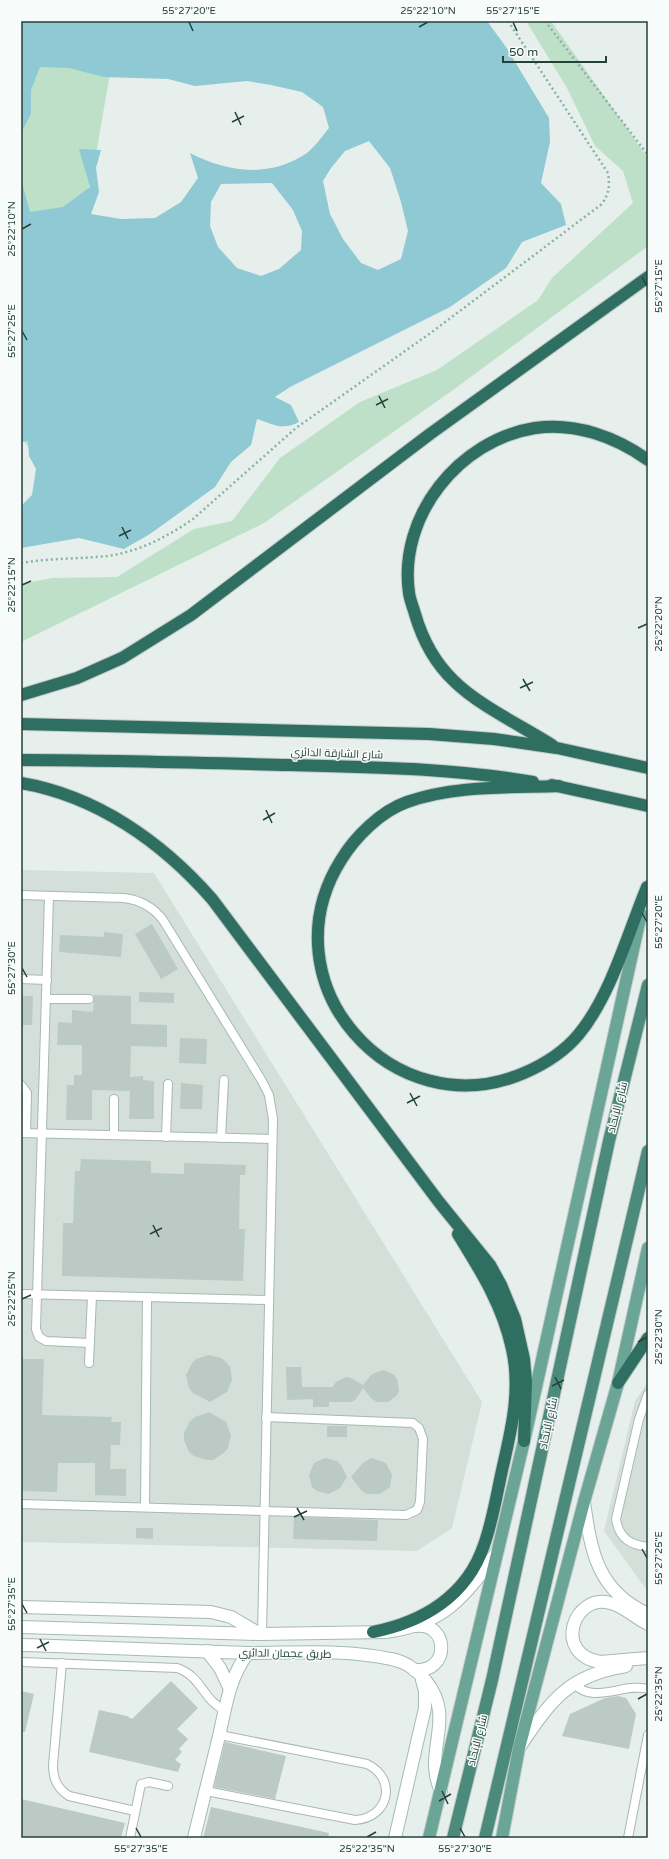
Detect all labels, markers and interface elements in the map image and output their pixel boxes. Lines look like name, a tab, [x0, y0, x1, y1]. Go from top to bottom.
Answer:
text: 55°27'20"E	[162, 5, 216, 17]
text: 25°22'10"N	[400, 5, 456, 17]
text: 55°27'15"E	[486, 5, 540, 17]
scale bar	[503, 38, 606, 64]
text: 50 m	[509, 45, 538, 59]
text: 25°22'10"N	[6, 201, 18, 257]
text: 55°27'15"E	[653, 259, 665, 313]
text: 55°27'25"E	[6, 304, 18, 358]
text: 25°22'15"N	[6, 557, 18, 613]
text: 25°22'20"N	[653, 596, 665, 652]
street label: شارع الشارقة الدائري	[290, 745, 383, 764]
text: 55°27'20"E	[653, 895, 665, 949]
text: 55°27'30"E	[6, 941, 18, 995]
street label: شارع الإتحاد	[605, 1080, 631, 1134]
text: 25°22'25"N	[6, 1271, 18, 1327]
text: 25°22'30"N	[653, 1309, 665, 1365]
street label: شارع الإتحاد	[537, 1396, 561, 1450]
text: 55°27'25"E	[653, 1531, 665, 1585]
text: 55°27'35"E	[6, 1577, 18, 1631]
street label: طريق عجمان الدائري	[238, 1646, 332, 1663]
text: 25°22'35"N	[653, 1666, 665, 1722]
street label: شارع الإتحاد	[465, 1713, 491, 1767]
text: 55°27'35"E	[114, 1843, 168, 1855]
text: 25°22'35"N	[339, 1843, 395, 1855]
text: 55°27'30"E	[438, 1843, 492, 1855]

